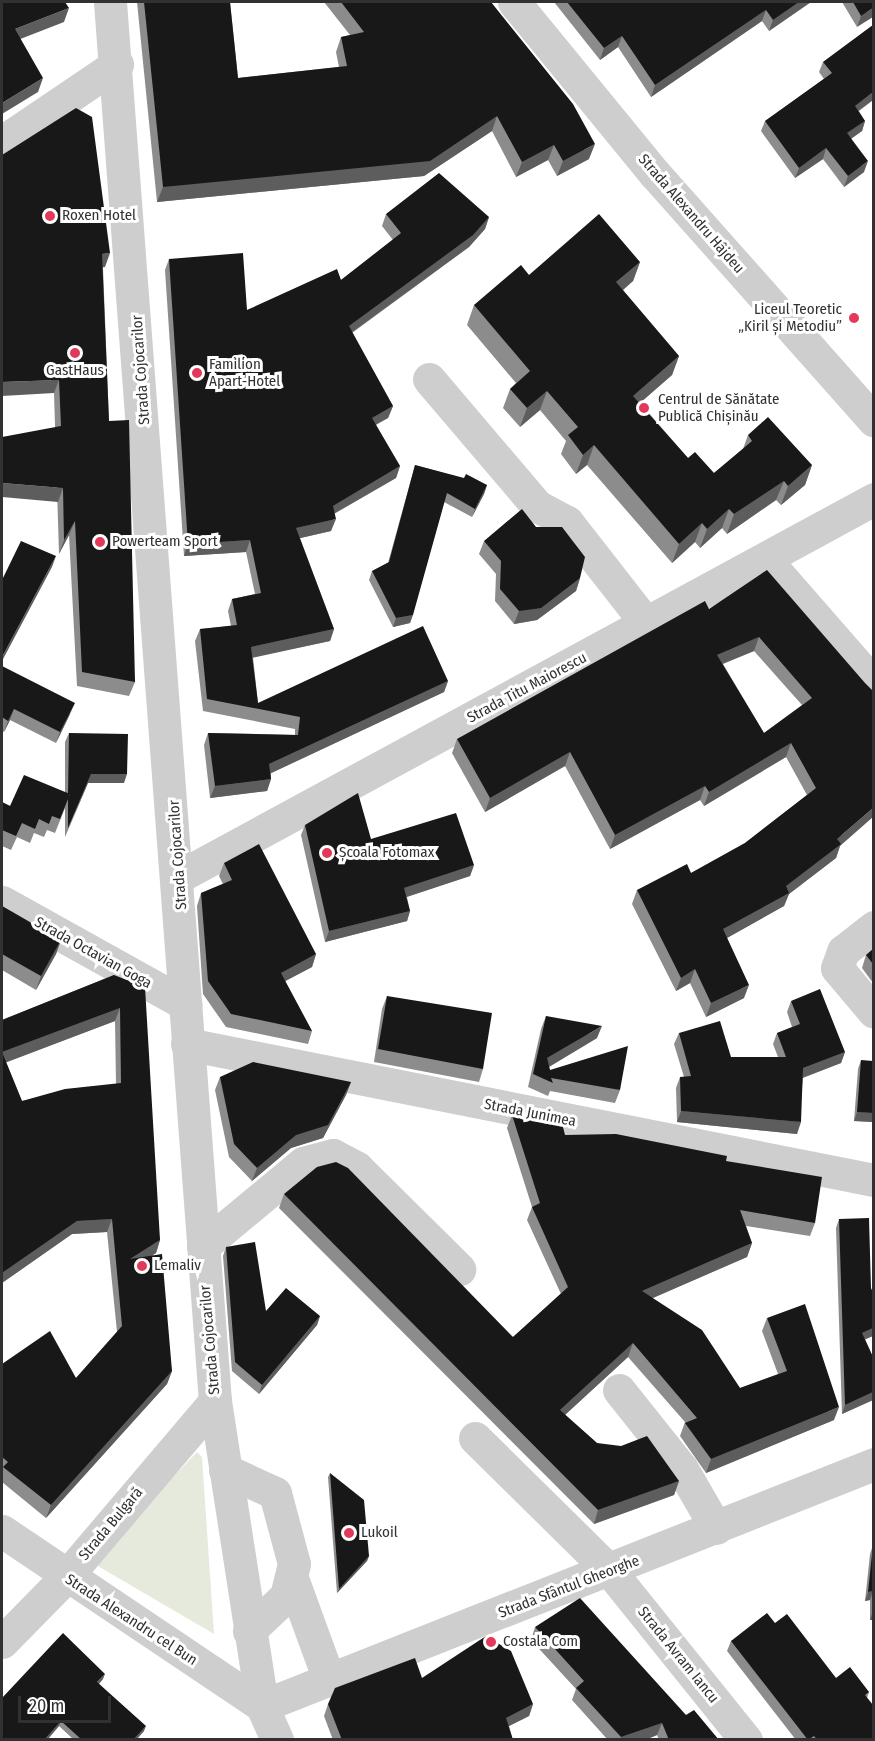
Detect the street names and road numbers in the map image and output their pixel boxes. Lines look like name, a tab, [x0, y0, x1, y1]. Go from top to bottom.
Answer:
street label: Strada Alexandru Hâjdeu	[634, 151, 748, 277]
street label: Strada Cojocarilor	[128, 315, 154, 425]
street label: Strada Titu Maiorescu	[464, 649, 590, 727]
street label: Strada Cojocarilor	[165, 800, 191, 910]
street label: Strada Octavian Goga	[31, 913, 155, 993]
street label: Strada Junimea	[483, 1095, 577, 1131]
street label: Strada Cojocarilor	[196, 1284, 224, 1396]
street label: Strada Bulgară	[75, 1484, 147, 1564]
street label: Strada Sfântul Gheorghe	[496, 1552, 642, 1622]
street label: Strada Alexandru cel Bun	[62, 1571, 200, 1669]
street label: Strada Avram Iancu	[634, 1603, 722, 1707]

